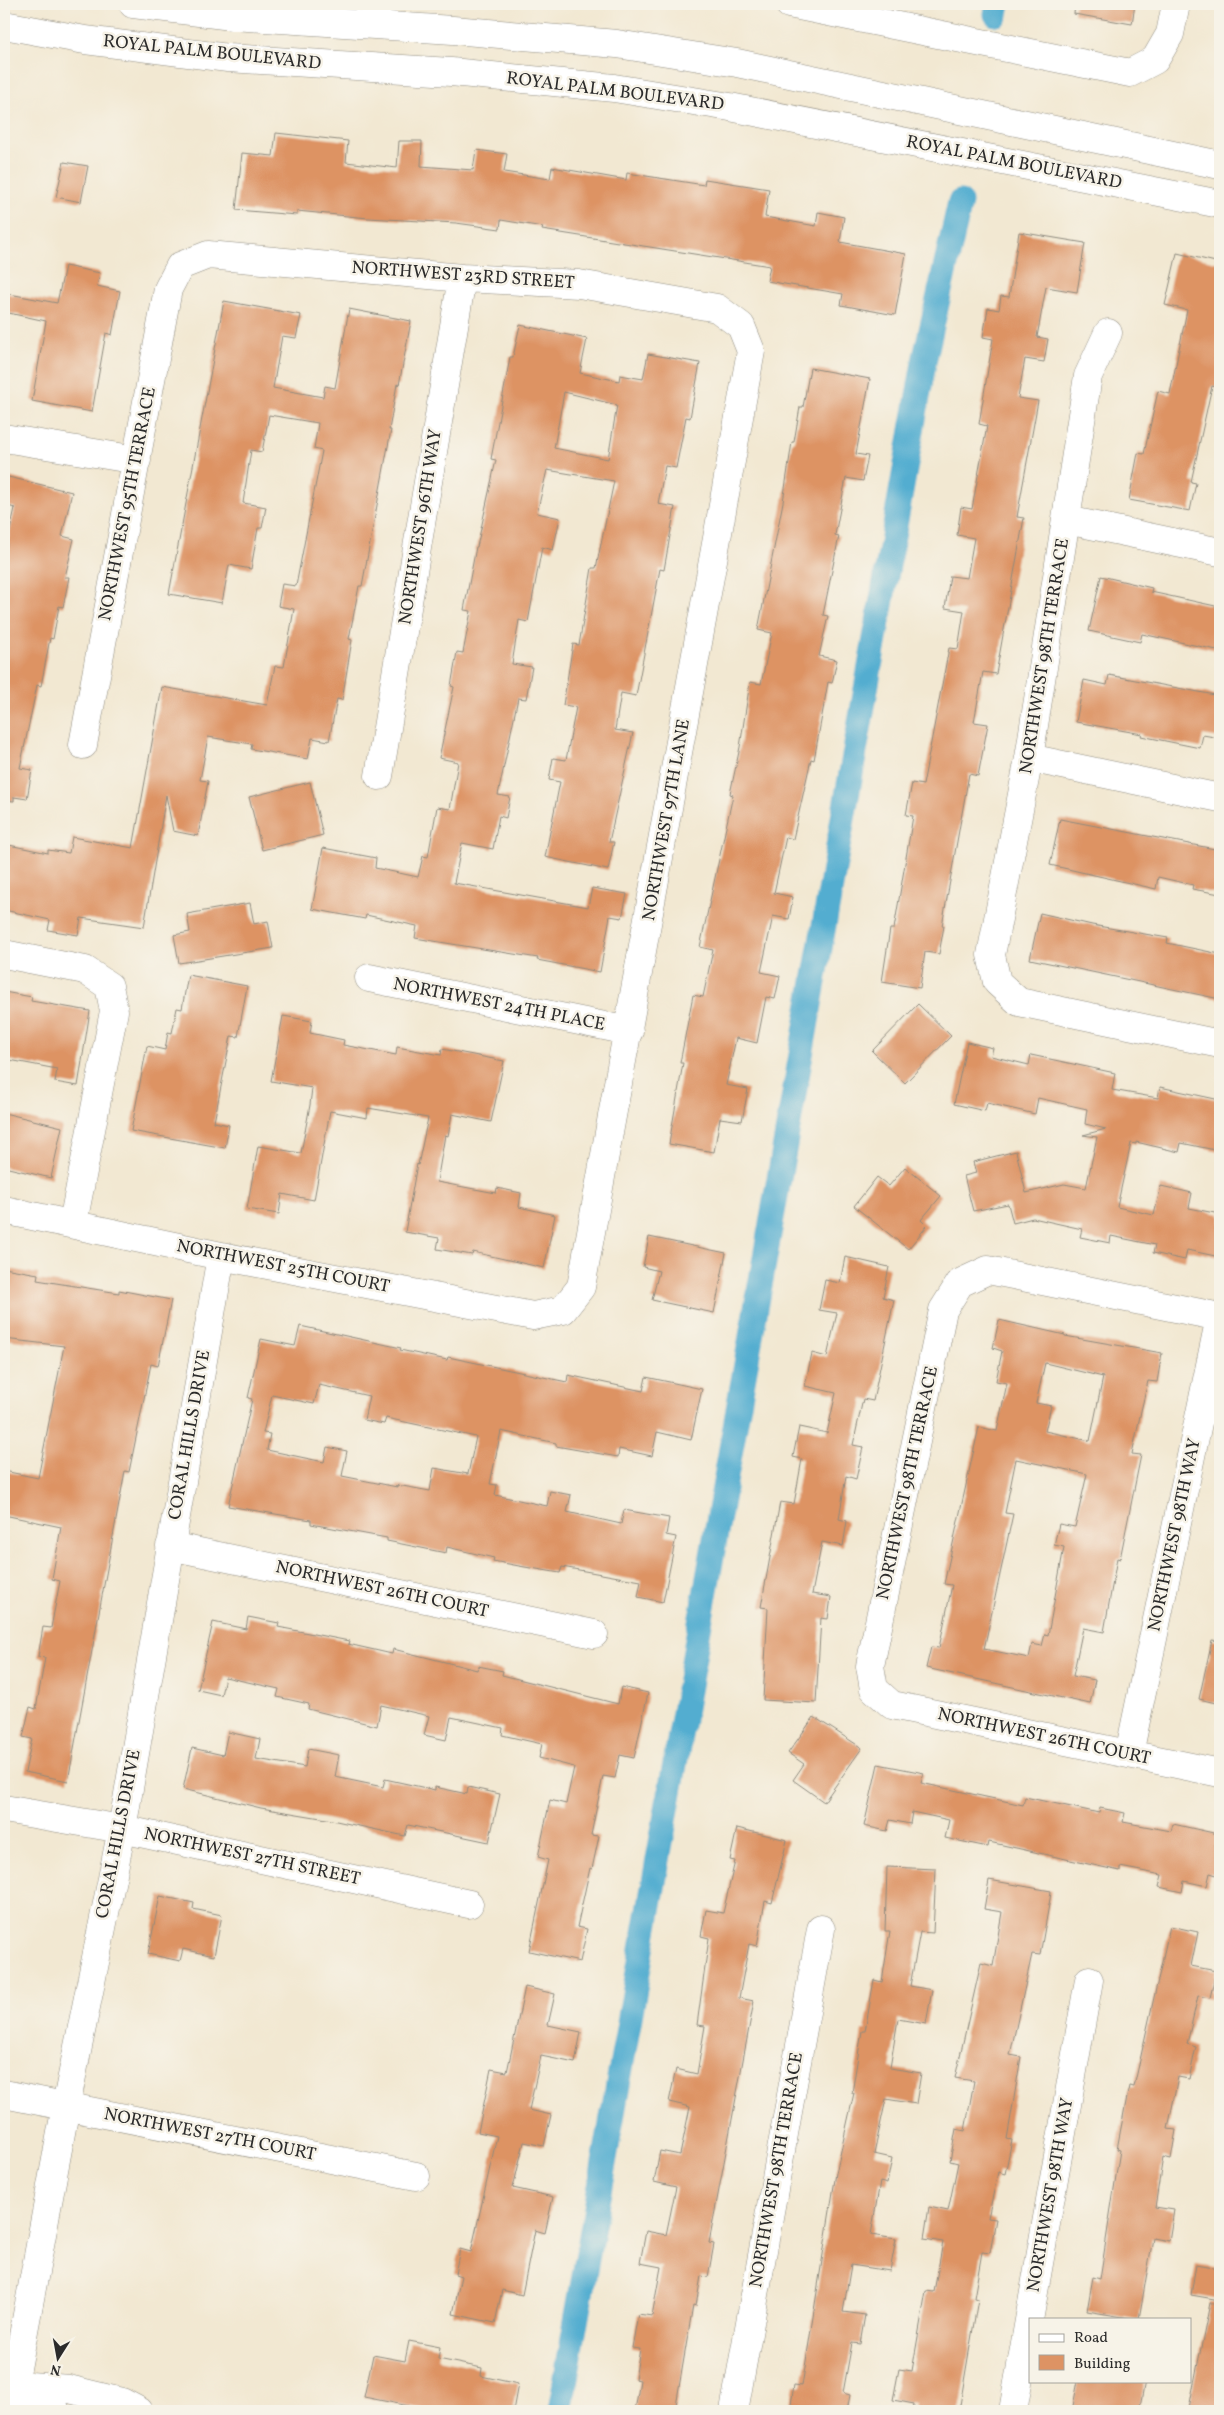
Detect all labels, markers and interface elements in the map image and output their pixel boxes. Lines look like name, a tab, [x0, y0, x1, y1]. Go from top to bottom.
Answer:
street label: ROYAL PALM BOULEVARD	[102, 29, 322, 77]
street label: ROYAL PALM BOULEVARD	[505, 66, 725, 118]
street label: ROYAL PALM BOULEVARD	[904, 130, 1124, 196]
street label: NORTHWEST 23RD STREET	[351, 256, 576, 296]
street label: NORTHWEST 95TH TERRACE	[93, 385, 163, 623]
street label: NORTHWEST 96TH WAY	[393, 427, 449, 627]
street label: NORTHWEST 98TH TERRACE	[1014, 536, 1076, 776]
street label: NORTHWEST 97TH LANE	[637, 717, 697, 923]
street label: NORTHWEST 24TH PLACE	[391, 972, 607, 1038]
street label: NORTHWEST 25TH COURT	[174, 1234, 392, 1300]
street label: CORAL HILLS DRIVE	[163, 1348, 217, 1522]
street label: NORTHWEST 98TH TERRACE	[871, 1364, 945, 1602]
street label: NORTHWEST 98TH WAY	[1142, 1436, 1208, 1634]
street label: NORTHWEST 26TH COURT	[273, 1555, 491, 1625]
street label: NORTHWEST 26TH COURT	[935, 1702, 1153, 1772]
street label: CORAL HILLS DRIVE	[90, 1747, 148, 1921]
street label: NORTHWEST 27TH STREET	[141, 1822, 363, 1892]
street label: NORTHWEST 98TH TERRACE	[744, 2050, 810, 2290]
street label: NORTHWEST 98TH WAY	[1022, 2096, 1080, 2294]
street label: NORTHWEST 27TH COURT	[102, 2102, 319, 2168]
legend	[1029, 2318, 1192, 2382]
text: Road	[1074, 2328, 1108, 2349]
north arrow	[32, 2332, 82, 2382]
text: Building	[1074, 2354, 1131, 2375]
text: N	[49, 2359, 63, 2380]

